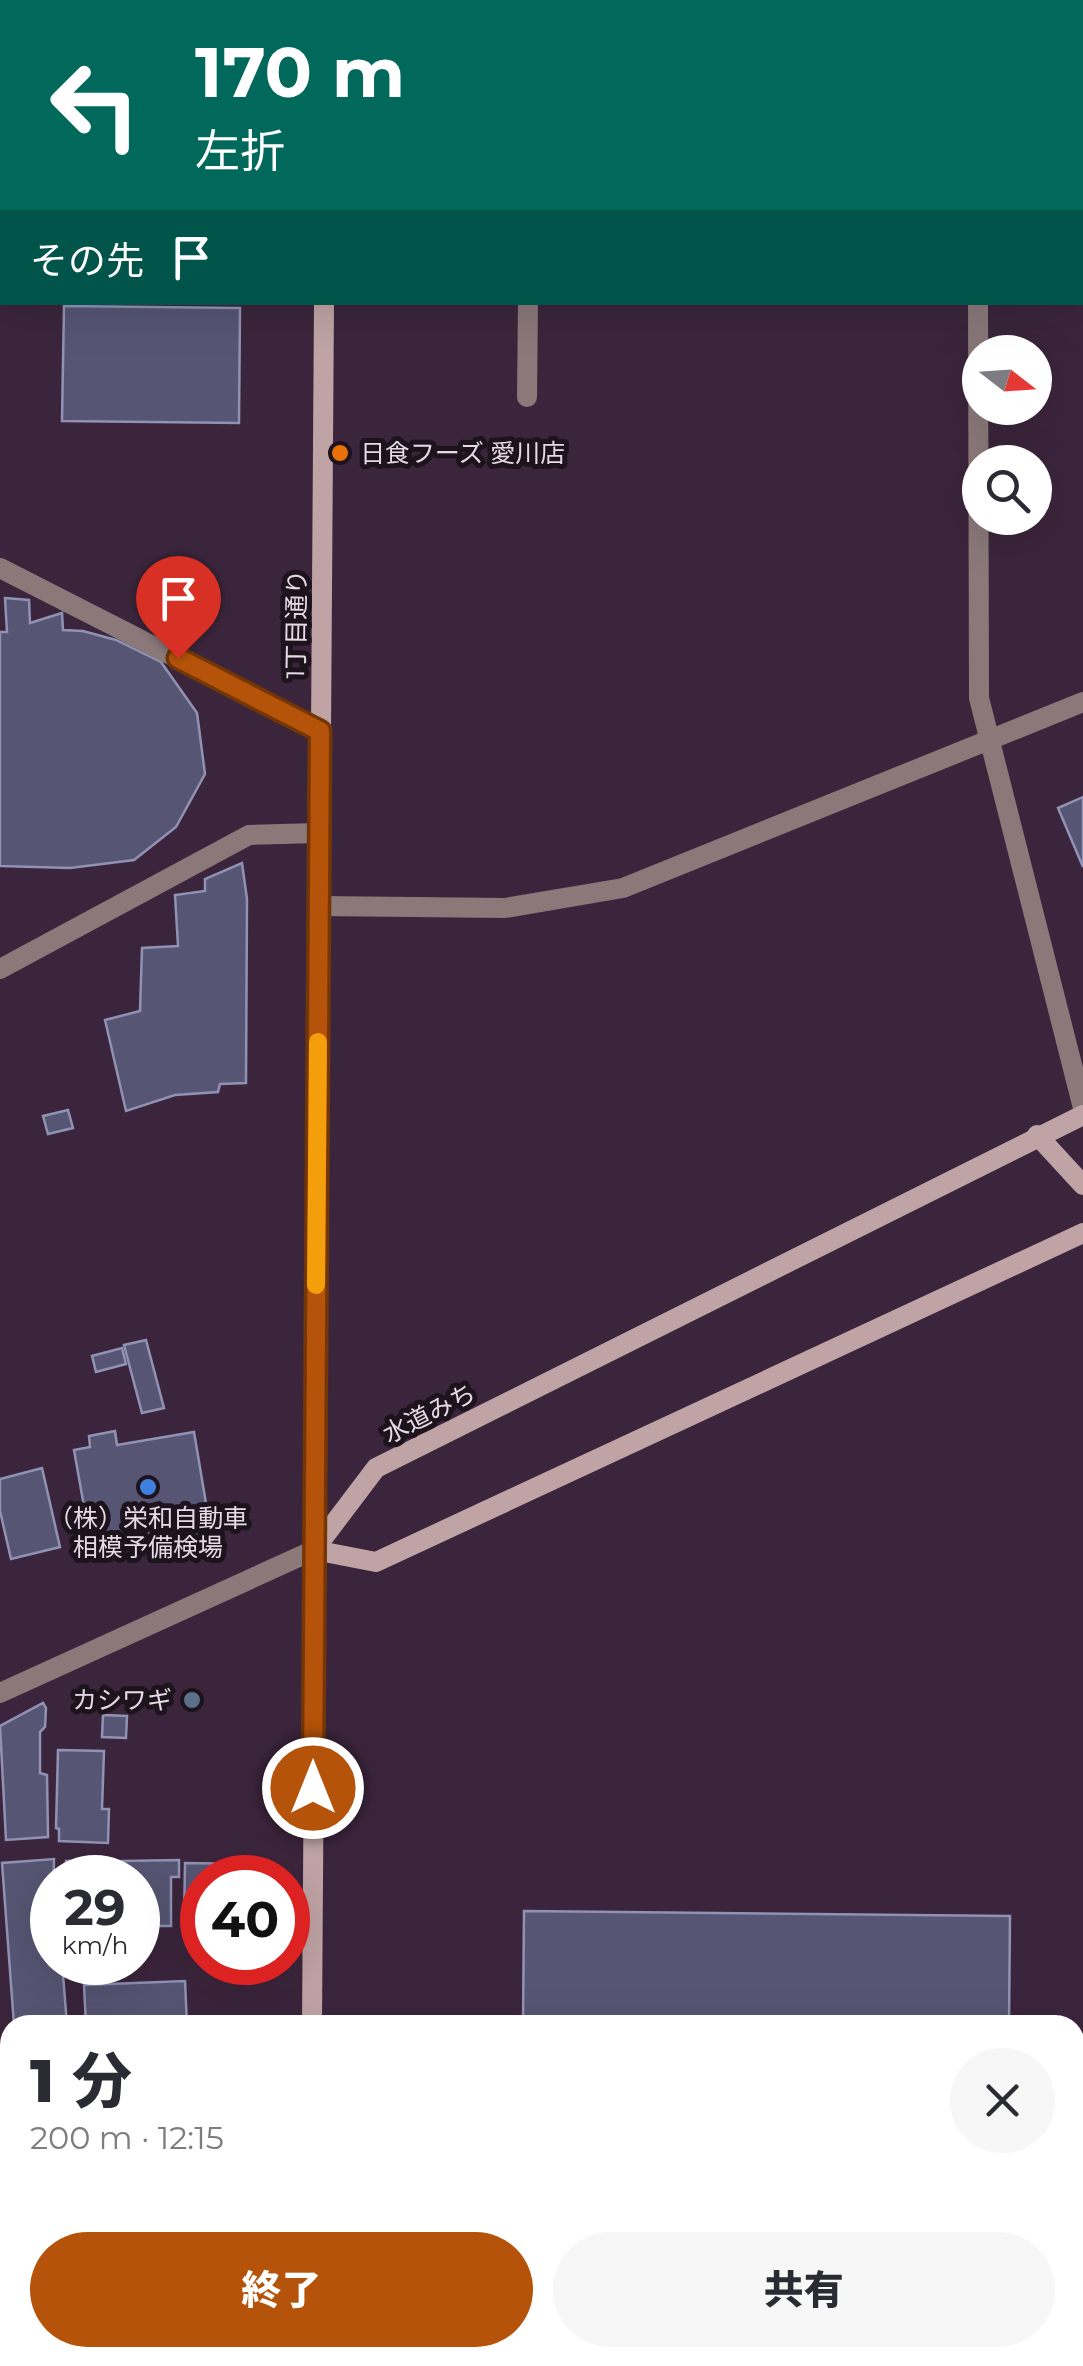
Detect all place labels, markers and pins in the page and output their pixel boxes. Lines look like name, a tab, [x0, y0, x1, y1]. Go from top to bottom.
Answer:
place label: 日食フーズ 愛川店	[360, 438, 565, 468]
marker: 日食フーズ 愛川店	[329, 442, 351, 464]
pin	[136, 556, 221, 659]
marker: （株）栄和自動車 相模予備検場	[137, 1476, 159, 1498]
place label: （株）栄和自動車 相模予備検場	[48, 1503, 248, 1562]
place label: カシワギ	[72, 1685, 172, 1715]
marker: カシワギ	[181, 1689, 203, 1711]

